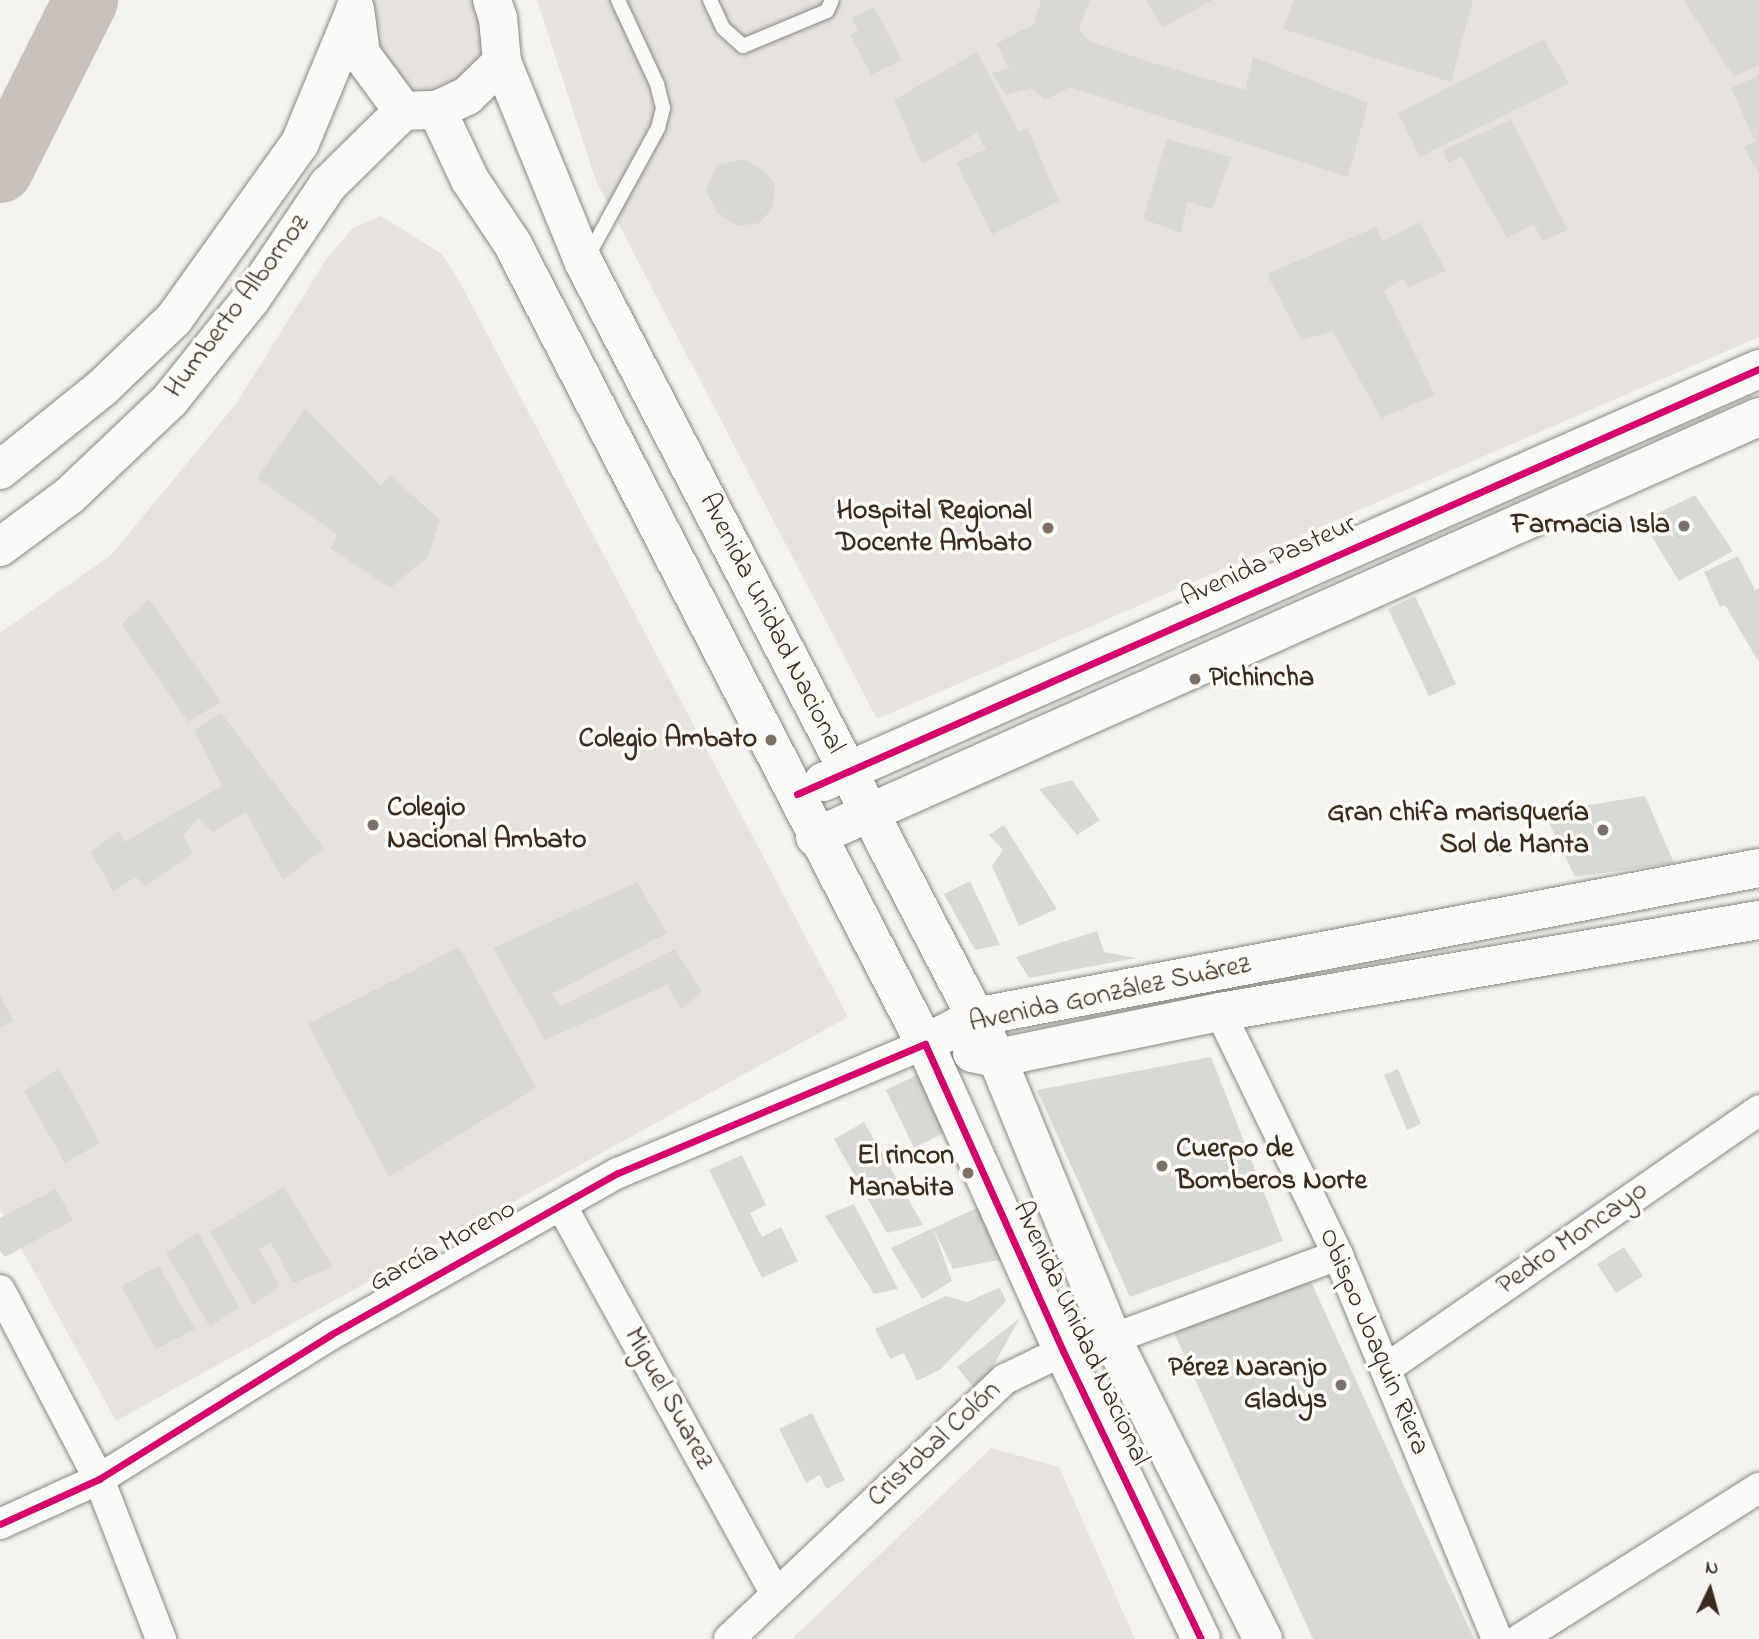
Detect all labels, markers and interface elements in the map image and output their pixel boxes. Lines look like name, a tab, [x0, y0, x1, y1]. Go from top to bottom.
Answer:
street label: Humberto Albornoz	[158, 209, 318, 405]
street label: Avenida Unidad Nacional	[691, 488, 851, 760]
place label: Hospital Regional Docente Ambato	[836, 495, 1032, 561]
street label: Avenida Pasteur	[1176, 508, 1362, 616]
place label: Farmacia Isla	[1511, 509, 1670, 543]
marker: Hospital Regional Docente Ambato	[1038, 518, 1058, 538]
marker: Farmacia Isla	[1676, 518, 1692, 534]
place label: Pichincha	[1209, 662, 1314, 696]
marker: Pichincha	[1187, 671, 1203, 687]
place label: Colegio Ambato	[579, 723, 757, 757]
marker: Colegio Ambato	[763, 732, 779, 748]
place label: Colegio Nacional Ambato	[387, 792, 587, 858]
place label: Gran chifa marisquería Sol de Manta	[1327, 797, 1589, 863]
marker: Colegio Nacional Ambato	[365, 817, 381, 833]
marker: Gran chifa marisquería Sol de Manta	[1595, 822, 1611, 838]
street label: Avenida González Suárez	[966, 949, 1254, 1041]
place label: Cuerpo de Bomberos Norte	[1176, 1133, 1367, 1199]
place label: El rincon Manabita	[849, 1140, 954, 1206]
marker: Cuerpo de Bomberos Norte	[1154, 1158, 1170, 1174]
marker: El rincon Manabita	[960, 1165, 976, 1181]
street label: Pedro Moncayo	[1491, 1174, 1655, 1304]
street label: García Moreno	[364, 1193, 522, 1301]
street label: Avenida Unidad Nacional	[1004, 1196, 1156, 1472]
street label: Obispo Joaquin Riera	[1310, 1224, 1436, 1460]
street label: Miguel Suarez	[615, 1322, 721, 1476]
place label: Pérez Naranjo Gladys	[1168, 1352, 1327, 1418]
street label: Cristobal Colón	[861, 1375, 1009, 1515]
marker: Pérez Naranjo Gladys	[1333, 1377, 1349, 1393]
north arrow	[1675, 1555, 1745, 1625]
text: N	[1704, 1555, 1719, 1583]

